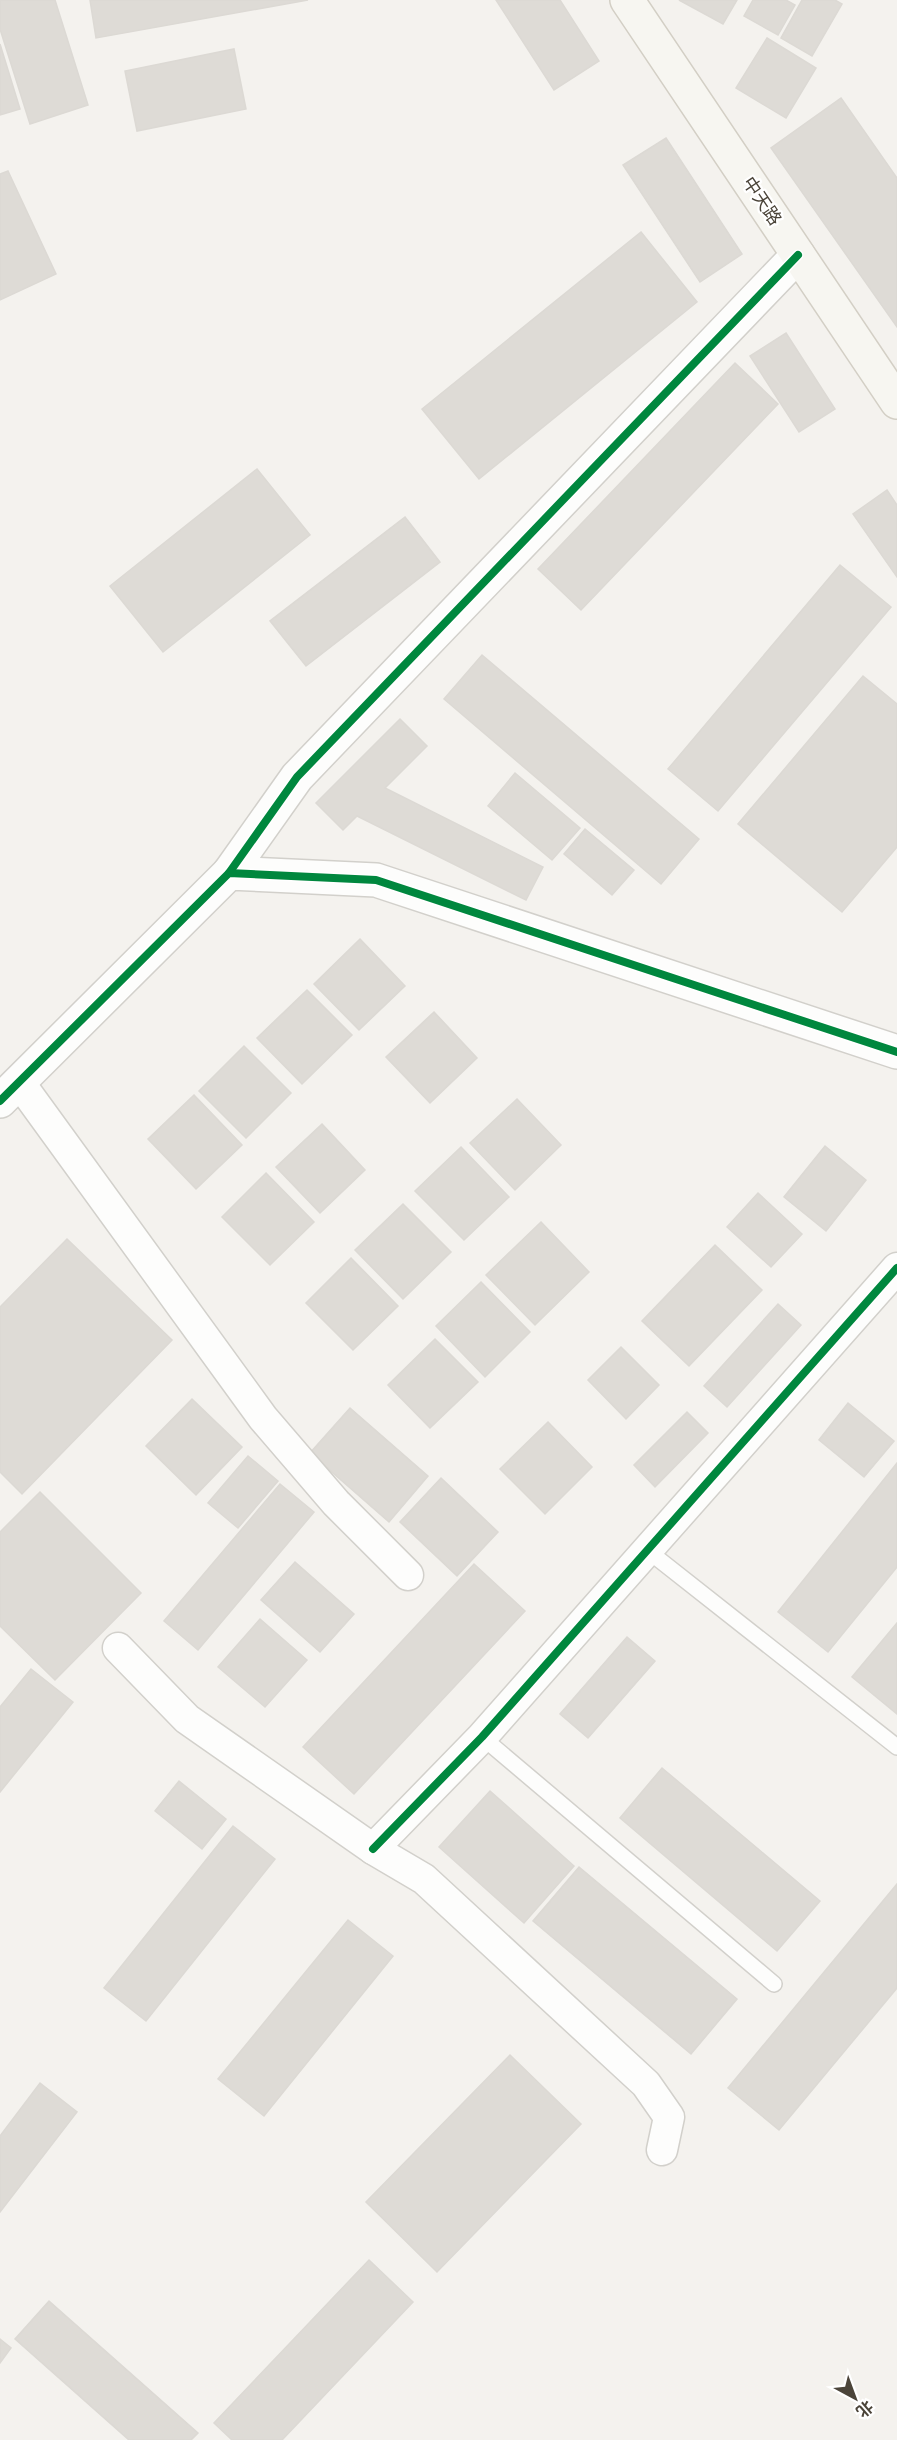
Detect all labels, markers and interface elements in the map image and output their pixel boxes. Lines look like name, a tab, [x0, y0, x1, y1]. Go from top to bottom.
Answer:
street label: 中天路	[739, 172, 786, 229]
north arrow	[825, 2368, 885, 2428]
text: 北	[853, 2397, 877, 2421]

